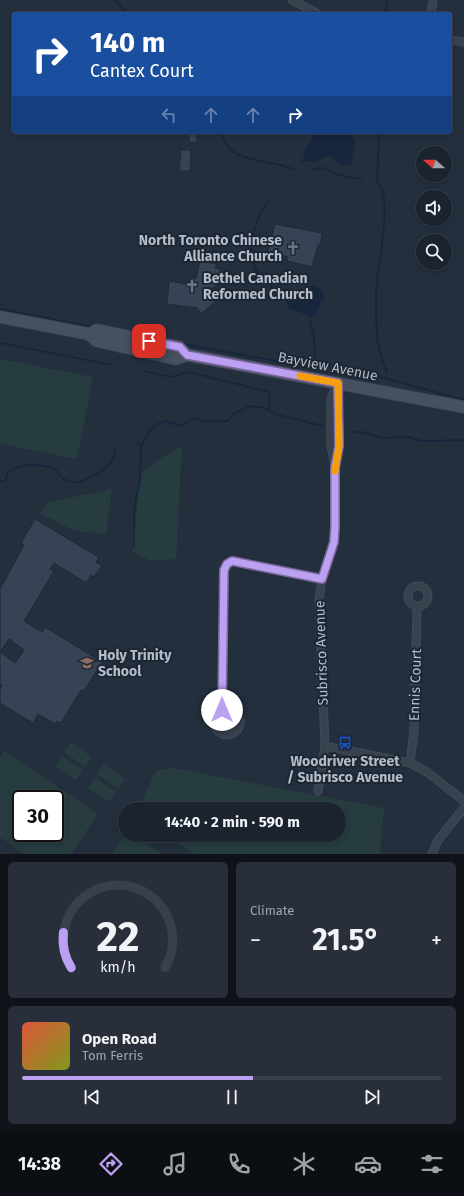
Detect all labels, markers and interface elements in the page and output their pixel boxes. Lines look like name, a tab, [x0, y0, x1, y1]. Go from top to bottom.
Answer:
text: 140 m	[90, 26, 166, 59]
icon: right	[24, 28, 76, 80]
text: Cantex Court	[90, 60, 194, 82]
icon: left	[158, 104, 180, 126]
icon: ahead	[200, 104, 222, 126]
icon: ahead	[242, 104, 264, 126]
icon: right	[284, 104, 306, 126]
north arrow	[416, 146, 452, 182]
map controls	[416, 146, 452, 270]
button: sound	[416, 190, 452, 226]
place label: North Toronto Chinese Alliance Church	[139, 232, 282, 265]
button: search	[416, 234, 452, 270]
church icon: North Toronto Chinese Alliance Church	[285, 240, 301, 256]
place label: Bethel Canadian Reformed Church	[203, 270, 313, 303]
church icon: Bethel Canadian Reformed Church	[184, 278, 200, 294]
pin	[132, 324, 166, 358]
icon: arrive	[138, 330, 160, 352]
street label: Bayview Avenue	[276, 348, 379, 385]
street label: Subrisco Avenue	[311, 600, 332, 706]
place label: Holy Trinity School	[98, 647, 172, 680]
street label: Ennis Court	[406, 648, 425, 721]
school or university icon: Holy Trinity School	[79, 655, 95, 671]
position arrow	[201, 689, 243, 731]
bus stop icon: Woodriver Street / Subrisco Avenue	[337, 735, 353, 751]
place label: Woodriver Street / Subrisco Avenue	[287, 753, 403, 786]
speed limit sign: 30	[12, 790, 64, 842]
text: 14:40 · 2 min · 590 m	[164, 813, 300, 831]
text: Climate	[250, 903, 294, 918]
text: 22	[96, 912, 140, 962]
text: 21.5°	[312, 922, 380, 958]
text: −	[250, 927, 261, 954]
text: +	[431, 927, 442, 954]
text: km/h	[100, 959, 136, 976]
text: Open Road	[82, 1030, 157, 1048]
text: Tom Ferris	[82, 1048, 143, 1063]
icon: previous	[81, 1086, 103, 1108]
icon: pause	[221, 1086, 243, 1108]
icon: next	[361, 1086, 383, 1108]
icon: directions	[97, 1150, 125, 1178]
icon: music	[161, 1150, 189, 1178]
icon: phone	[225, 1150, 253, 1178]
icon: climate	[290, 1150, 318, 1178]
icon: car	[354, 1150, 382, 1178]
icon: filters	[418, 1150, 446, 1178]
text: 14:38	[18, 1153, 61, 1175]

